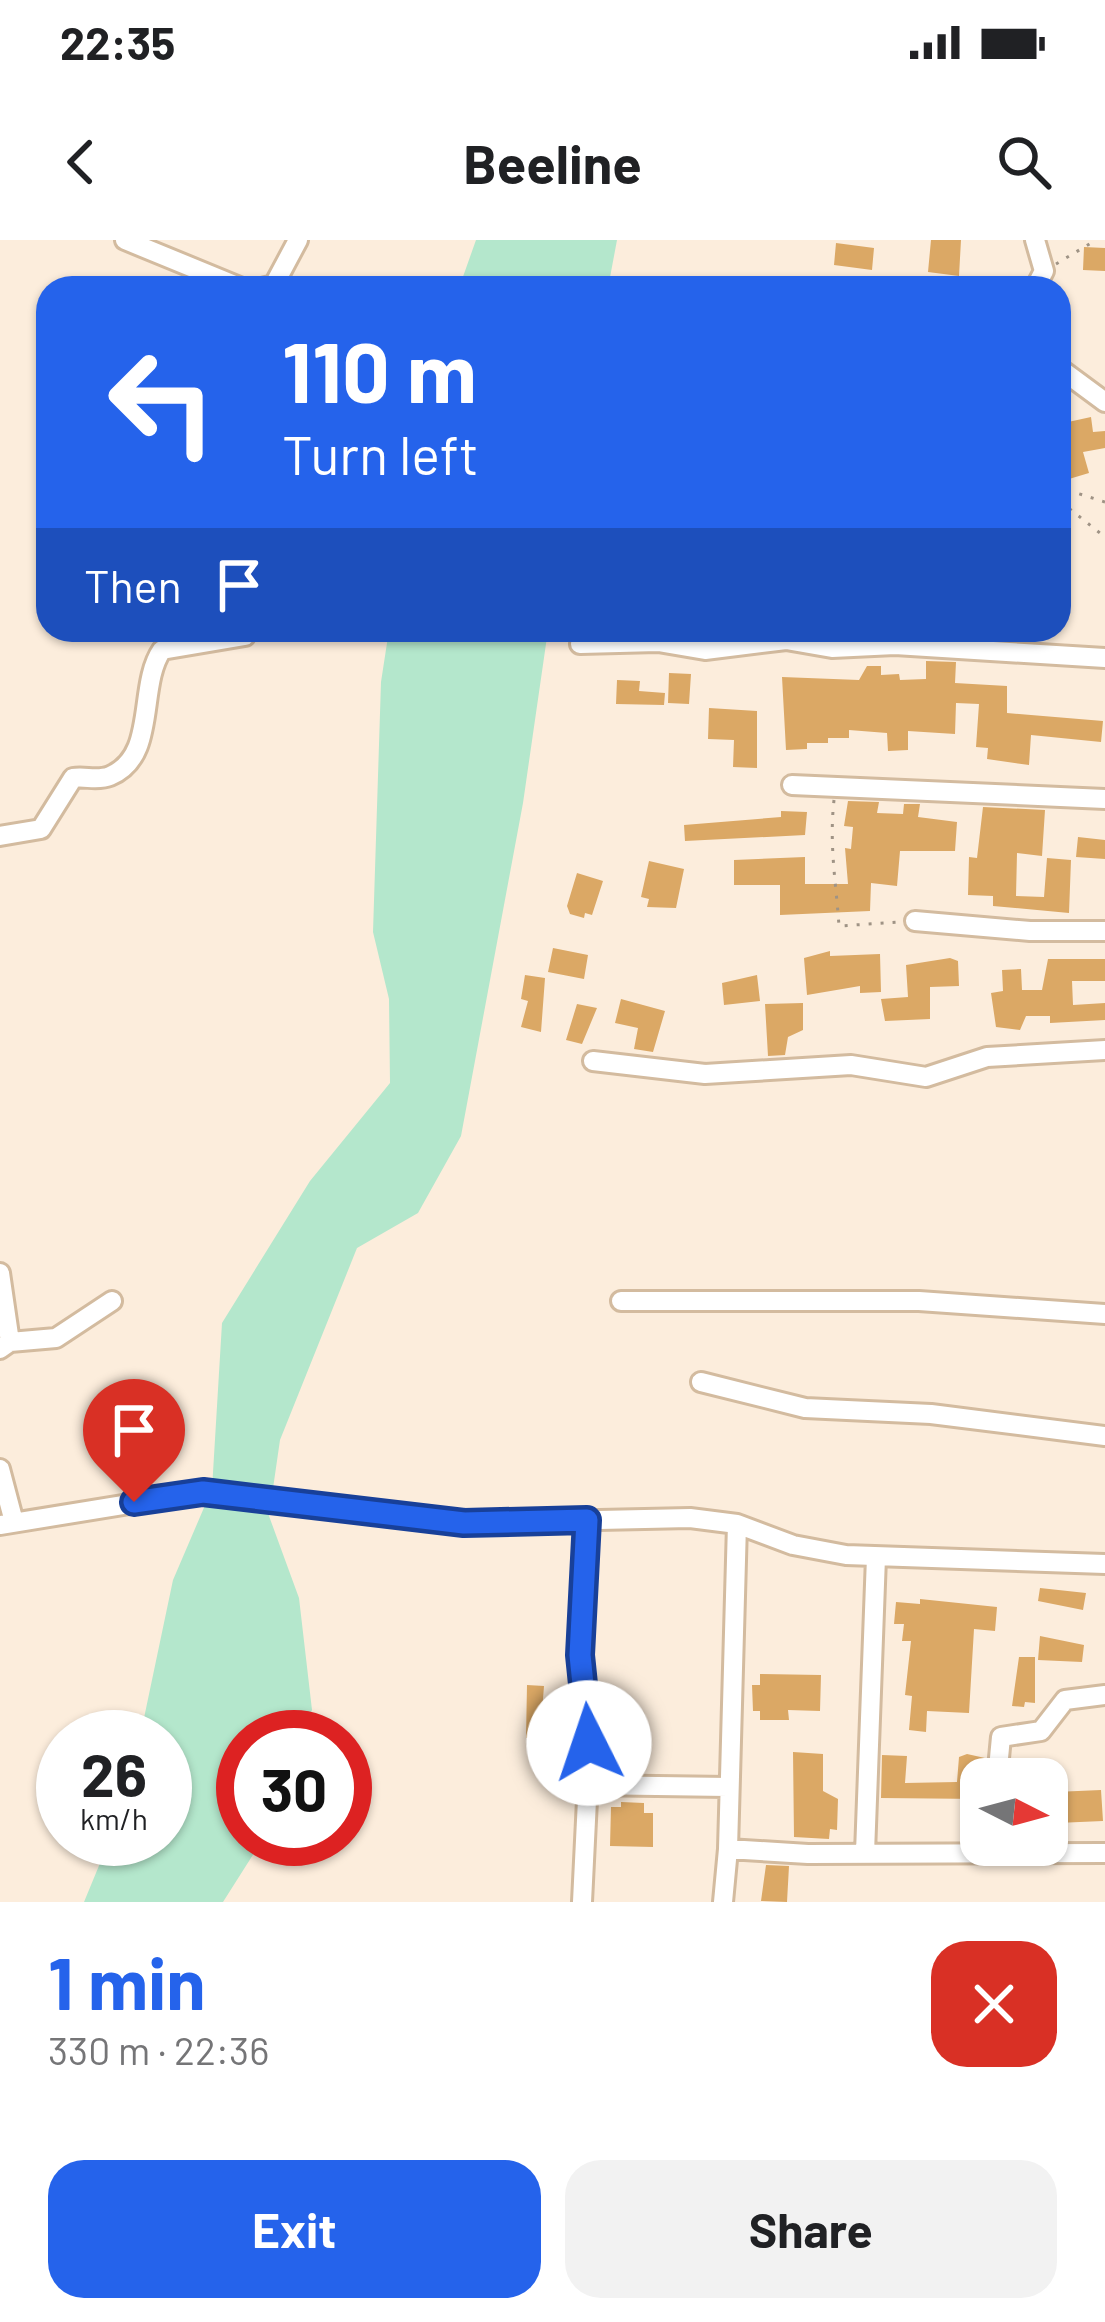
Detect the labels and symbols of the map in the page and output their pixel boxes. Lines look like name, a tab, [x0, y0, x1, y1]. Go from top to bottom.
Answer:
pin	[83, 1379, 185, 1502]
position arrow	[526, 1680, 652, 1806]
speed limit sign: 30	[216, 1710, 372, 1866]
north arrow	[960, 1758, 1068, 1866]

